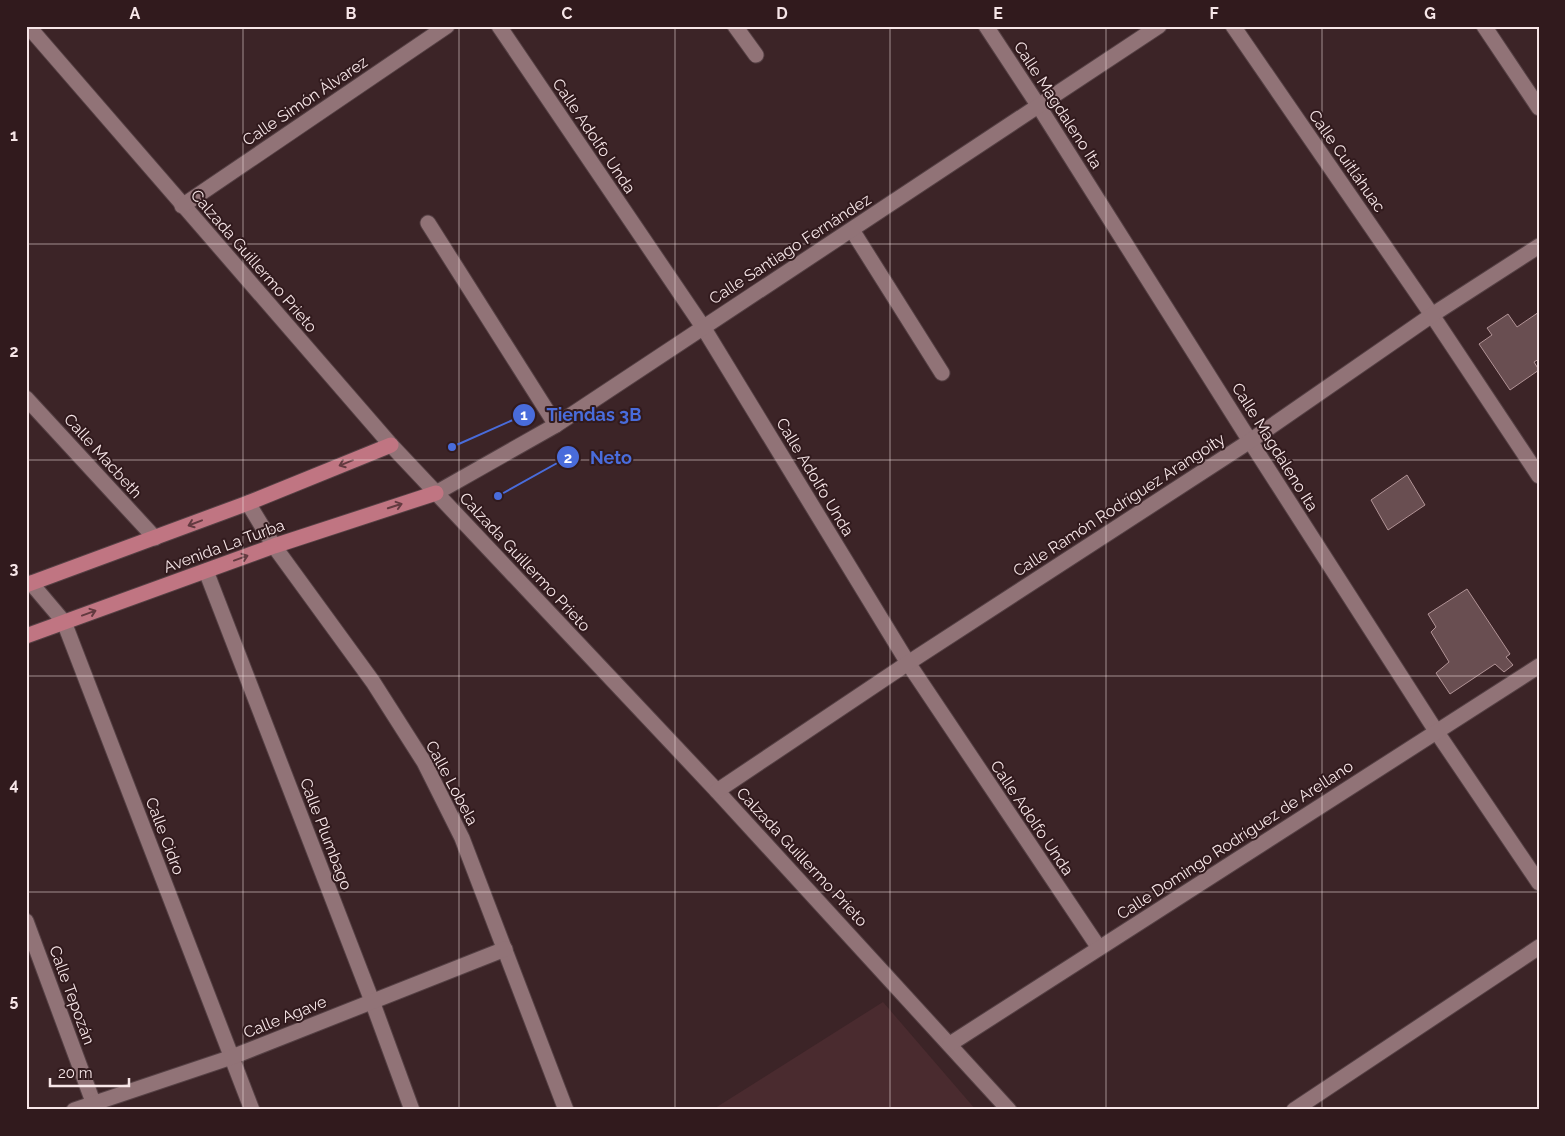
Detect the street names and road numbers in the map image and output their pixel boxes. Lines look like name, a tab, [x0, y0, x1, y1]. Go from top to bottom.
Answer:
street label: Calle Magdaleno Ita	[1010, 38, 1106, 172]
street label: Calle Simón Álvarez	[238, 51, 371, 150]
street label: Calle Adolfo Unda	[549, 75, 639, 197]
street label: Calle Cuitláhuac	[1305, 106, 1389, 216]
street label: Calzada Guillermo Prieto	[187, 186, 321, 336]
street label: Calle Santiago Fernández	[706, 189, 875, 308]
street label: Calle Magdaleno Ita	[1228, 379, 1322, 515]
street label: Calle Macbeth	[60, 410, 146, 502]
street label: Calle Adolfo Unda	[772, 415, 858, 539]
street label: Calle Ramón Rodríguez Arangoity	[1009, 429, 1229, 581]
street label: Calzada Guillermo Prieto	[456, 489, 594, 635]
street label: Avenida La Turba	[161, 515, 287, 577]
street label: Calle Lobela	[422, 738, 482, 828]
street label: Calle Domingo Rodríguez de Arellano	[1113, 756, 1357, 924]
street label: Calle Adolfo Unda	[987, 757, 1077, 879]
street label: Calle Plumbago	[296, 775, 356, 893]
street label: Calzada Guillermo Prieto	[733, 784, 871, 930]
street label: Calle Cidro	[142, 795, 188, 877]
street label: Calle Tepozán	[45, 943, 99, 1047]
street label: Calle Agave	[241, 992, 329, 1042]

